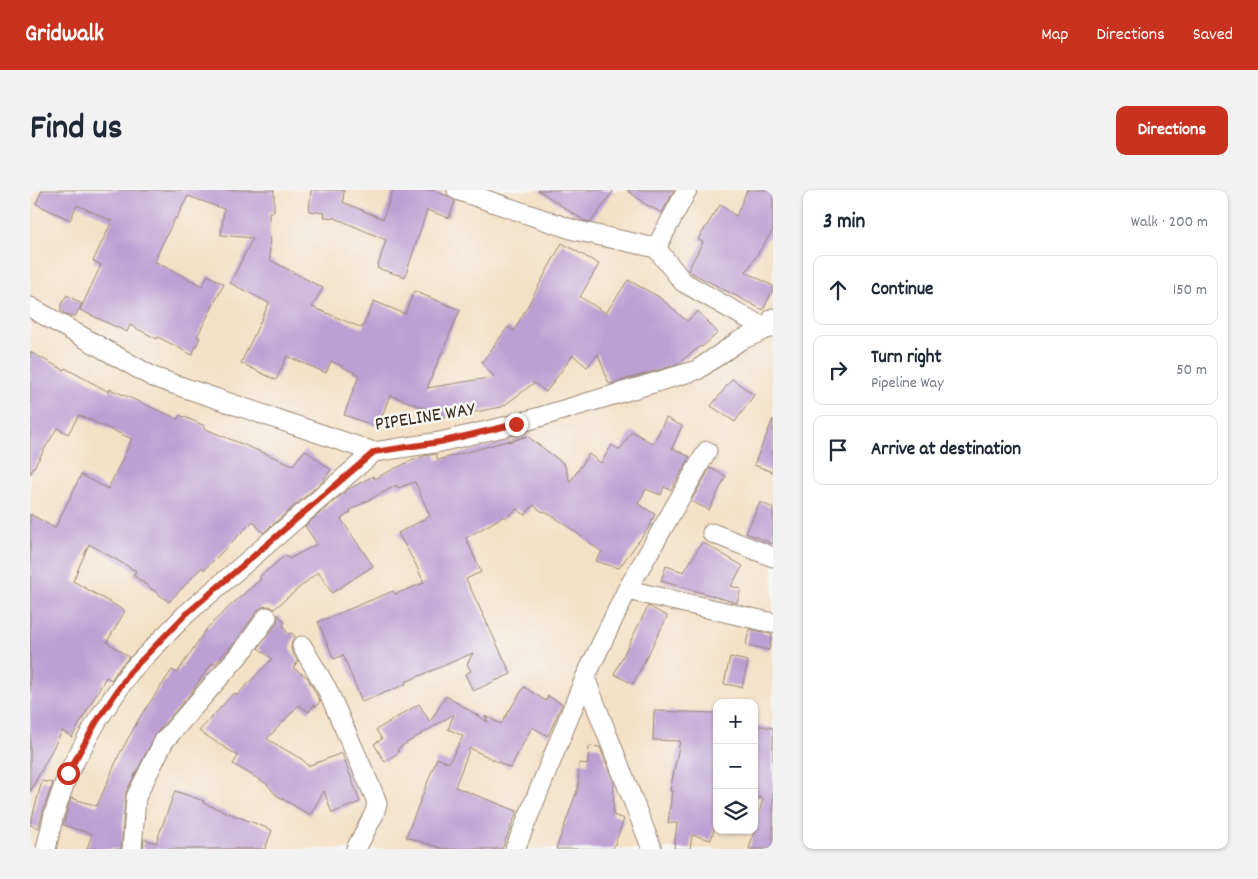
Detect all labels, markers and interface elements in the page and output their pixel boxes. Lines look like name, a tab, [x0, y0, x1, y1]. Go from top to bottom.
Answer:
text: Gridwalk	[25, 18, 104, 52]
text: Map	[1041, 23, 1068, 48]
text: Directions	[1096, 23, 1165, 48]
text: Saved	[1193, 23, 1233, 48]
text: Find us	[30, 105, 122, 155]
button: Directions	[1116, 106, 1228, 155]
text: 3 min	[823, 208, 865, 238]
text: Walk · 200 m	[1131, 211, 1208, 234]
icon: ahead	[824, 276, 852, 304]
text: Continue	[871, 277, 933, 304]
text: 150 m	[1173, 279, 1207, 302]
text: Turn right	[871, 345, 942, 372]
icon: right	[824, 356, 852, 384]
text: 50 m	[1176, 359, 1207, 382]
text: Pipeline Way	[871, 372, 944, 395]
street label: PIPELINE WAY	[373, 396, 478, 440]
route end	[505, 413, 528, 436]
icon: arrive	[824, 436, 852, 464]
text: Arrive at destination	[871, 437, 1021, 464]
map controls	[713, 699, 758, 834]
button: +	[713, 699, 758, 744]
button: −	[713, 744, 758, 789]
route start	[57, 762, 80, 785]
button: layers	[713, 789, 758, 834]

